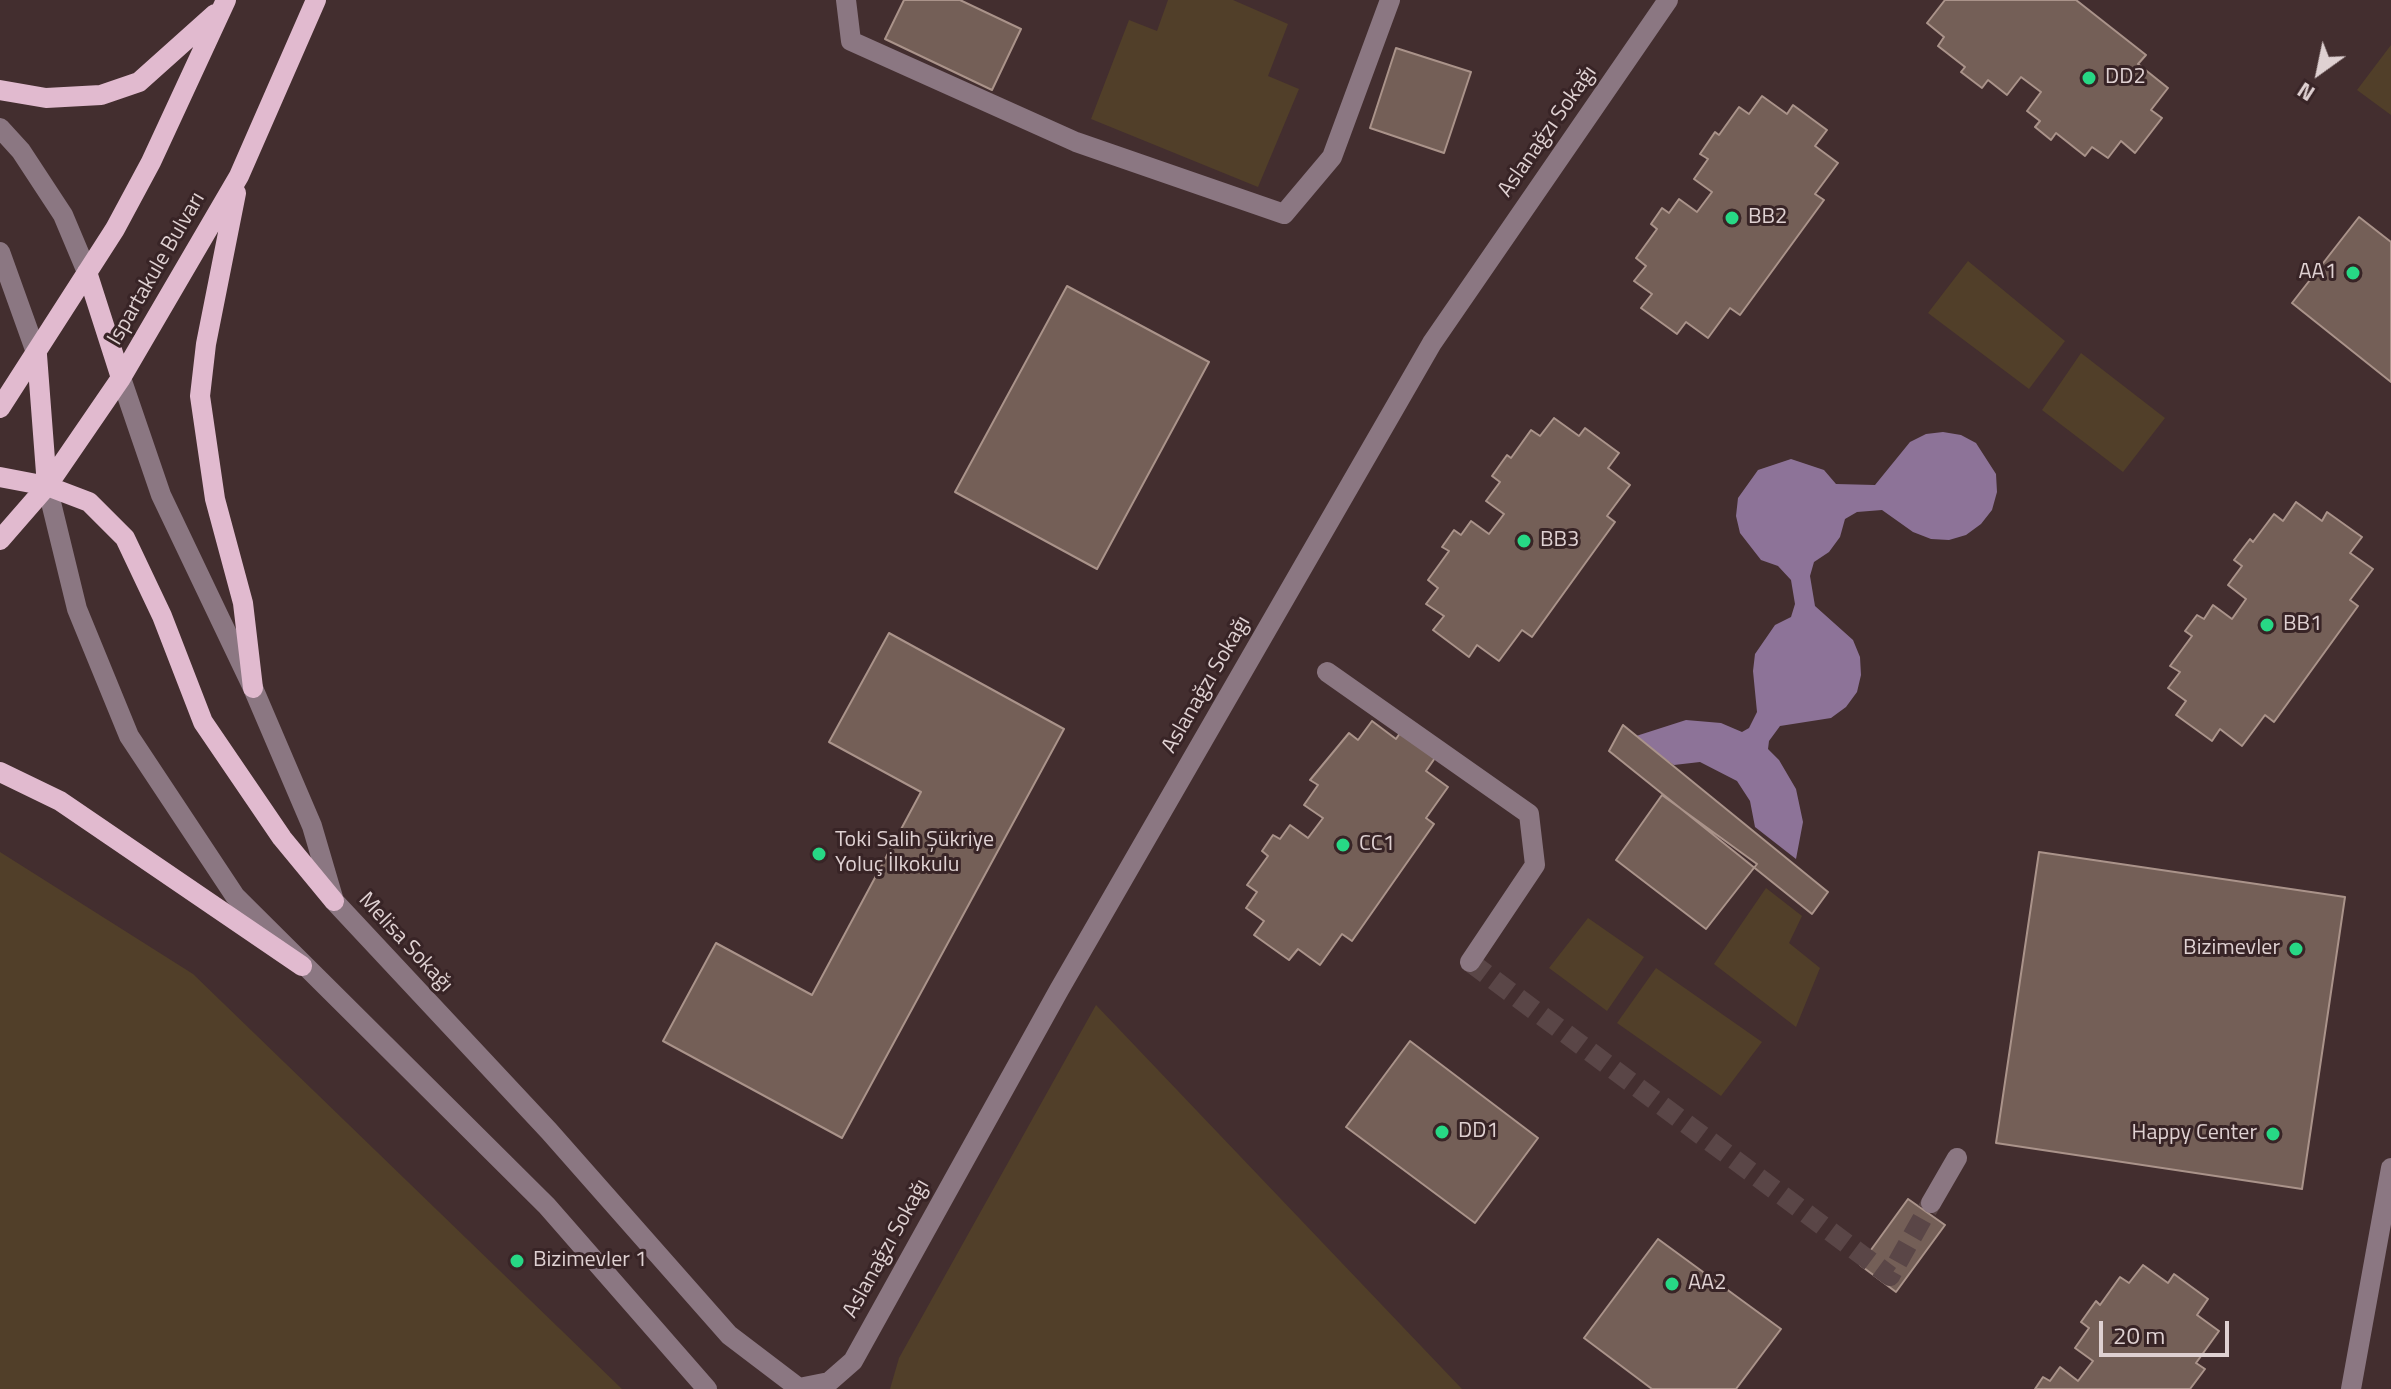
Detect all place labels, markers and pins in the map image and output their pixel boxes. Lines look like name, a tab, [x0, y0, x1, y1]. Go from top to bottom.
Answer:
place label: DD2	[2105, 65, 2146, 91]
marker: DD2	[2080, 69, 2098, 87]
place label: BB2	[1748, 205, 1787, 231]
marker: BB2	[1723, 209, 1741, 227]
place label: AA1	[2298, 260, 2337, 286]
marker: AA1	[2344, 264, 2362, 282]
place label: BB3	[1540, 528, 1579, 554]
marker: BB3	[1515, 532, 1533, 550]
place label: BB1	[2283, 612, 2322, 638]
marker: BB1	[2258, 616, 2276, 634]
place label: Toki Salih Şükriye Yoluç İlkokulu	[835, 828, 994, 880]
place label: CC1	[1359, 832, 1395, 858]
marker: CC1	[1334, 836, 1352, 854]
marker: Toki Salih Şükriye Yoluç İlkokulu	[810, 845, 828, 863]
place label: Bizimevler	[2183, 936, 2280, 962]
marker: Bizimevler	[2287, 940, 2305, 958]
place label: DD1	[1458, 1119, 1499, 1145]
place label: Happy Center	[2132, 1121, 2257, 1147]
marker: DD1	[1433, 1123, 1451, 1141]
marker: Happy Center	[2264, 1125, 2282, 1143]
place label: Bizimevler 1	[533, 1248, 647, 1274]
marker: Bizimevler 1	[508, 1252, 526, 1270]
place label: AA2	[1688, 1271, 1727, 1297]
marker: AA2	[1663, 1275, 1681, 1293]

